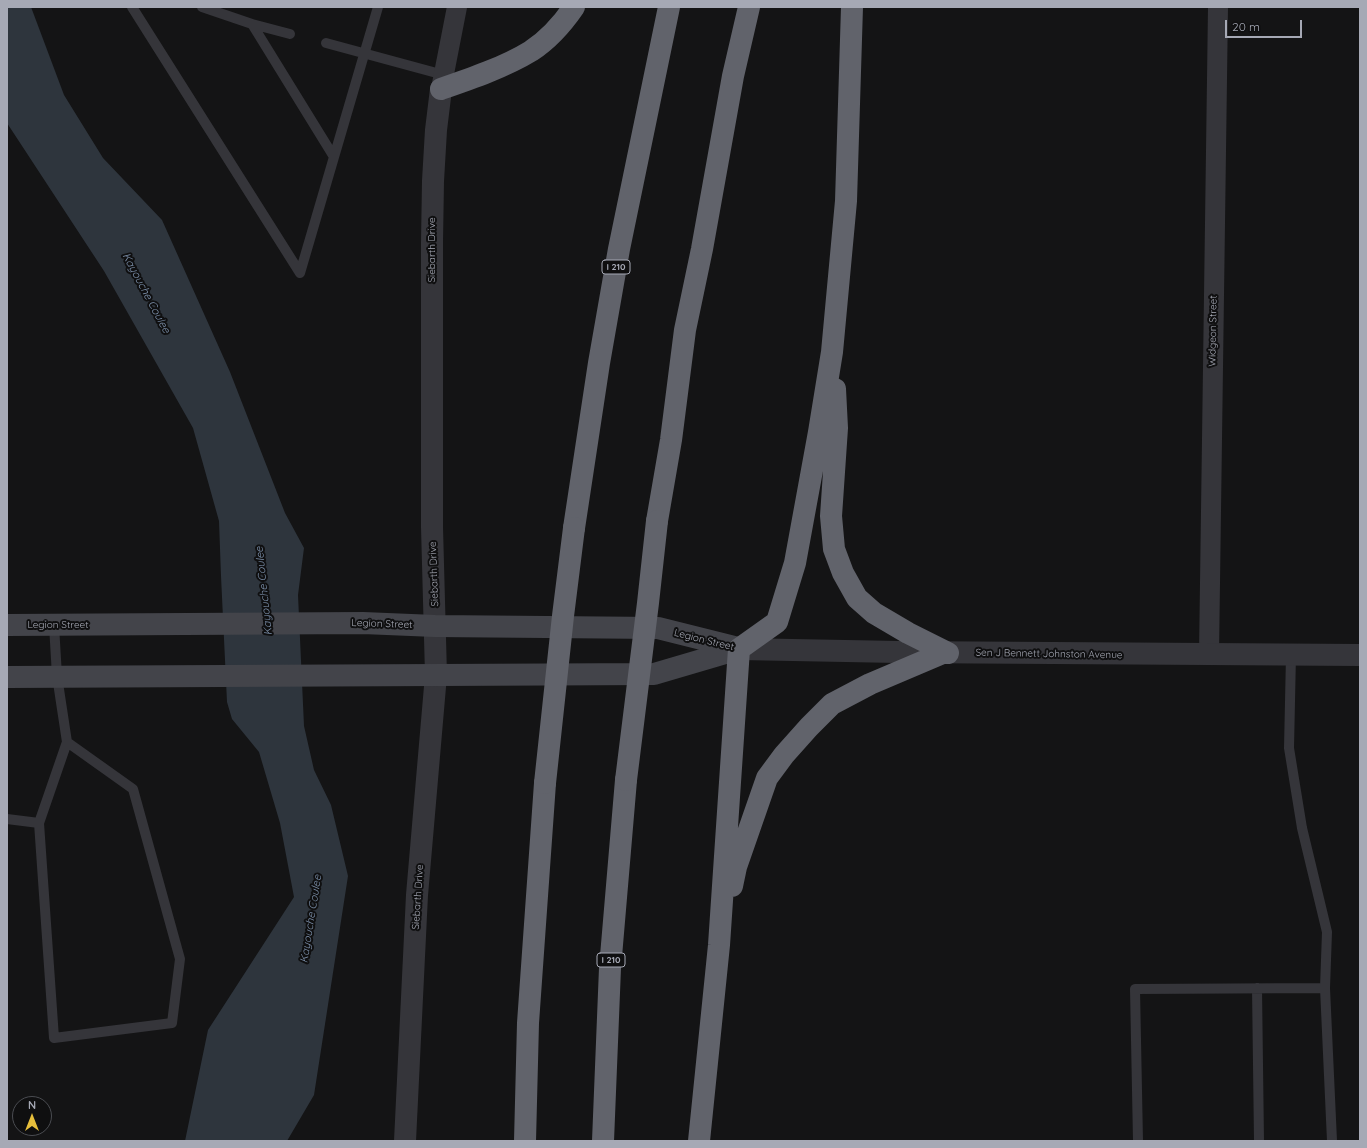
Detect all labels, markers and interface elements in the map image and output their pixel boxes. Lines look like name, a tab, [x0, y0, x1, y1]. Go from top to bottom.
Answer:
scale bar	[1227, 12, 1304, 38]
text: 20 m	[1232, 19, 1260, 34]
street label: Siebarth Drive	[426, 217, 438, 283]
water label: Kayouche Coulee	[119, 250, 173, 336]
road number: I 210	[602, 260, 630, 274]
street label: Widgeon Street	[1206, 295, 1220, 367]
street label: Siebarth Drive	[427, 541, 441, 607]
water label: Kayouche Coulee	[253, 546, 275, 636]
street label: Legion Street	[351, 617, 413, 631]
street label: Legion Street	[27, 619, 89, 631]
street label: Legion Street	[673, 627, 735, 653]
street label: Sen J Bennett Johnston Avenue	[975, 647, 1123, 661]
street label: Siebarth Drive	[410, 864, 426, 930]
water label: Kayouche Coulee	[297, 874, 325, 964]
road number: I 210	[597, 953, 625, 967]
north arrow	[12, 1096, 52, 1136]
text: N	[28, 1098, 36, 1112]

